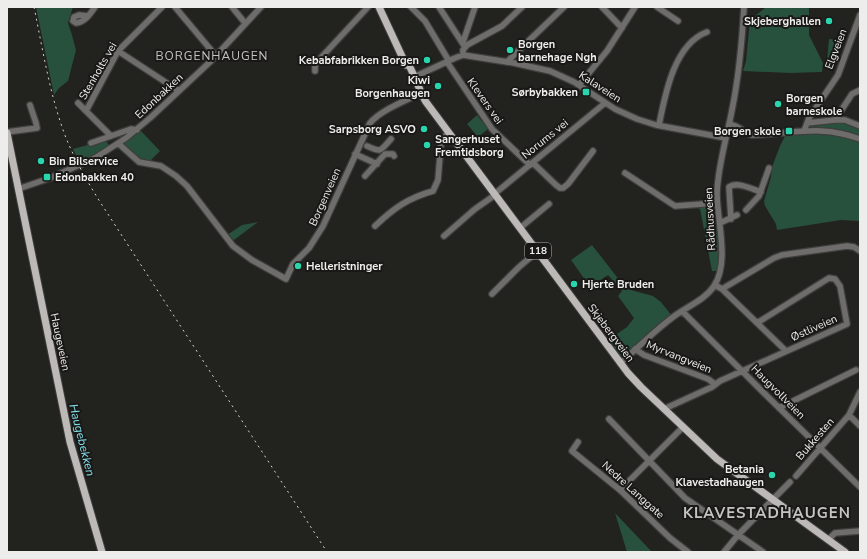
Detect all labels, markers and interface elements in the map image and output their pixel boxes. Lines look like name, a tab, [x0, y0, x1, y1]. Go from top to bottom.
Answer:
place label: Skjeberghallen	[744, 14, 821, 29]
marker: Skjeberghallen	[824, 16, 834, 26]
street label: Elgveien	[821, 27, 851, 71]
place label: Borgen barnehage Ngh	[518, 37, 597, 65]
street label: Stenholts vei	[75, 39, 121, 103]
marker: Borgen barnehage Ngh	[505, 45, 515, 55]
district label: BORGENHAUGEN	[155, 48, 269, 64]
place label: Kebabfabrikken Borgen	[299, 53, 419, 68]
marker: Kebabfabrikken Borgen	[422, 55, 432, 65]
street label: Kalaveien	[576, 68, 624, 106]
street label: Edonbakken	[132, 70, 186, 122]
place label: Kiwi Borgenhaugen	[355, 73, 430, 101]
street label: Klevers vei	[464, 75, 506, 127]
marker: Kiwi Borgenhaugen	[433, 81, 443, 91]
place label: Sørbybakken	[511, 85, 578, 100]
marker: Sørbybakken	[581, 87, 591, 97]
place label: Borgen barneskole	[786, 91, 842, 119]
marker: Borgen barneskole	[773, 99, 783, 109]
street label: Norums vei	[519, 116, 571, 162]
place label: Sarpsborg ASVO	[329, 122, 416, 137]
marker: Sarpsborg ASVO	[419, 124, 429, 134]
place label: Borgen skole	[714, 124, 781, 139]
marker: Borgen skole	[784, 126, 794, 136]
place label: Sangerhuset Fremtidsborg	[435, 132, 504, 160]
marker: Sangerhuset Fremtidsborg	[422, 140, 432, 150]
place label: Bin Bilservice	[49, 154, 118, 169]
marker: Bin Bilservice	[36, 156, 46, 166]
street label: Borgenveien	[306, 166, 344, 228]
place label: Edonbakken 40	[55, 170, 134, 185]
marker: Edonbakken 40	[42, 172, 52, 182]
street label: Rådhusveien	[701, 187, 719, 251]
road number: 118	[525, 243, 551, 259]
place label: Helleristninger	[306, 259, 383, 274]
marker: Helleristninger	[293, 261, 303, 271]
place label: Hjerte Bruden	[582, 277, 654, 292]
marker: Hjerte Bruden	[569, 279, 579, 289]
street label: Skjebergveien	[584, 301, 638, 365]
street label: Østliveien	[788, 311, 840, 345]
street label: Haugeveien	[47, 312, 73, 372]
street label: Myrvangveien	[644, 337, 714, 377]
street label: Haugvollveien	[748, 362, 808, 422]
water label: Haugebekken	[65, 402, 99, 478]
street label: Bukkesten	[792, 415, 838, 463]
street label: Nedre Langgate	[598, 458, 668, 522]
place label: Betania Klavestadhaugen	[676, 462, 764, 490]
marker: Betania Klavestadhaugen	[767, 470, 777, 480]
district label: KLAVESTADHAUGEN	[683, 503, 851, 523]

